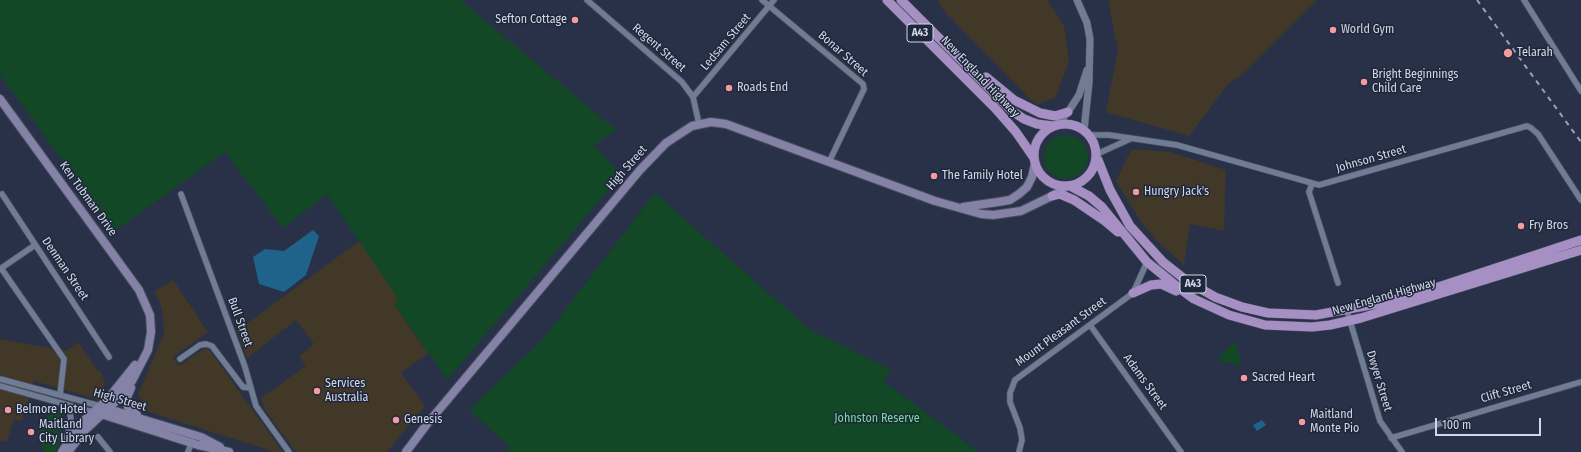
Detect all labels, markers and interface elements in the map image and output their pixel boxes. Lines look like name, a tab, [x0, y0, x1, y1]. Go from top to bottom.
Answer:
street label: Ledsam Street	[698, 11, 754, 73]
place label: Sefton Cottage	[495, 13, 567, 27]
marker: Sefton Cottage	[570, 15, 580, 25]
street label: Regent Street	[629, 21, 689, 75]
place label: World Gym	[1341, 23, 1394, 37]
road number: A43	[907, 24, 933, 42]
marker: World Gym	[1328, 25, 1338, 35]
street label: Bonar Street	[815, 28, 871, 80]
street label: New England Highway	[938, 34, 1022, 120]
place label: Telarah	[1517, 46, 1553, 60]
marker: Telarah	[1502, 47, 1514, 59]
place label: Bright Beginnings Child Care	[1372, 68, 1458, 96]
marker: Bright Beginnings Child Care	[1359, 77, 1369, 87]
place label: Roads End	[737, 81, 788, 95]
marker: Roads End	[724, 83, 734, 93]
street label: Johnson Street	[1334, 142, 1408, 176]
street label: High Street	[604, 143, 650, 193]
street label: Ken Tubman Drive	[56, 159, 120, 239]
place label: The Family Hotel	[942, 169, 1023, 183]
marker: The Family Hotel	[929, 171, 939, 181]
place label: Hungry Jack's	[1144, 185, 1209, 199]
marker: Hungry Jack's	[1131, 187, 1141, 197]
place label: Fry Bros	[1529, 219, 1568, 233]
marker: Fry Bros	[1516, 221, 1526, 231]
street label: Denman Street	[39, 235, 91, 303]
road number: A43	[1180, 275, 1206, 293]
street label: New England Highway	[1331, 275, 1437, 319]
street label: Mount Pleasant Street	[1013, 294, 1109, 370]
street label: Bull Street	[224, 295, 256, 349]
street label: Dwyer Street	[1363, 349, 1395, 413]
street label: Adams Street	[1120, 351, 1170, 413]
place label: Sacred Heart	[1252, 371, 1315, 385]
marker: Sacred Heart	[1239, 373, 1249, 383]
place label: Services Australia	[325, 377, 368, 405]
street label: Clift Street	[1479, 378, 1533, 406]
street label: High Street	[92, 386, 148, 414]
marker: Services Australia	[312, 386, 322, 396]
place label: Belmore Hotel	[16, 403, 86, 417]
marker: Belmore Hotel	[3, 405, 13, 415]
place label: Maitland Monte Pio	[1310, 408, 1359, 436]
scale bar	[1437, 410, 1543, 436]
park label: Johnston Reserve	[834, 412, 920, 426]
place label: Genesis	[404, 413, 442, 427]
marker: Genesis	[391, 415, 401, 425]
marker: Maitland Monte Pio	[1297, 417, 1307, 427]
place label: Maitland City Library	[39, 418, 94, 446]
text: 100 m	[1442, 418, 1471, 432]
marker: Maitland City Library	[26, 427, 36, 437]

